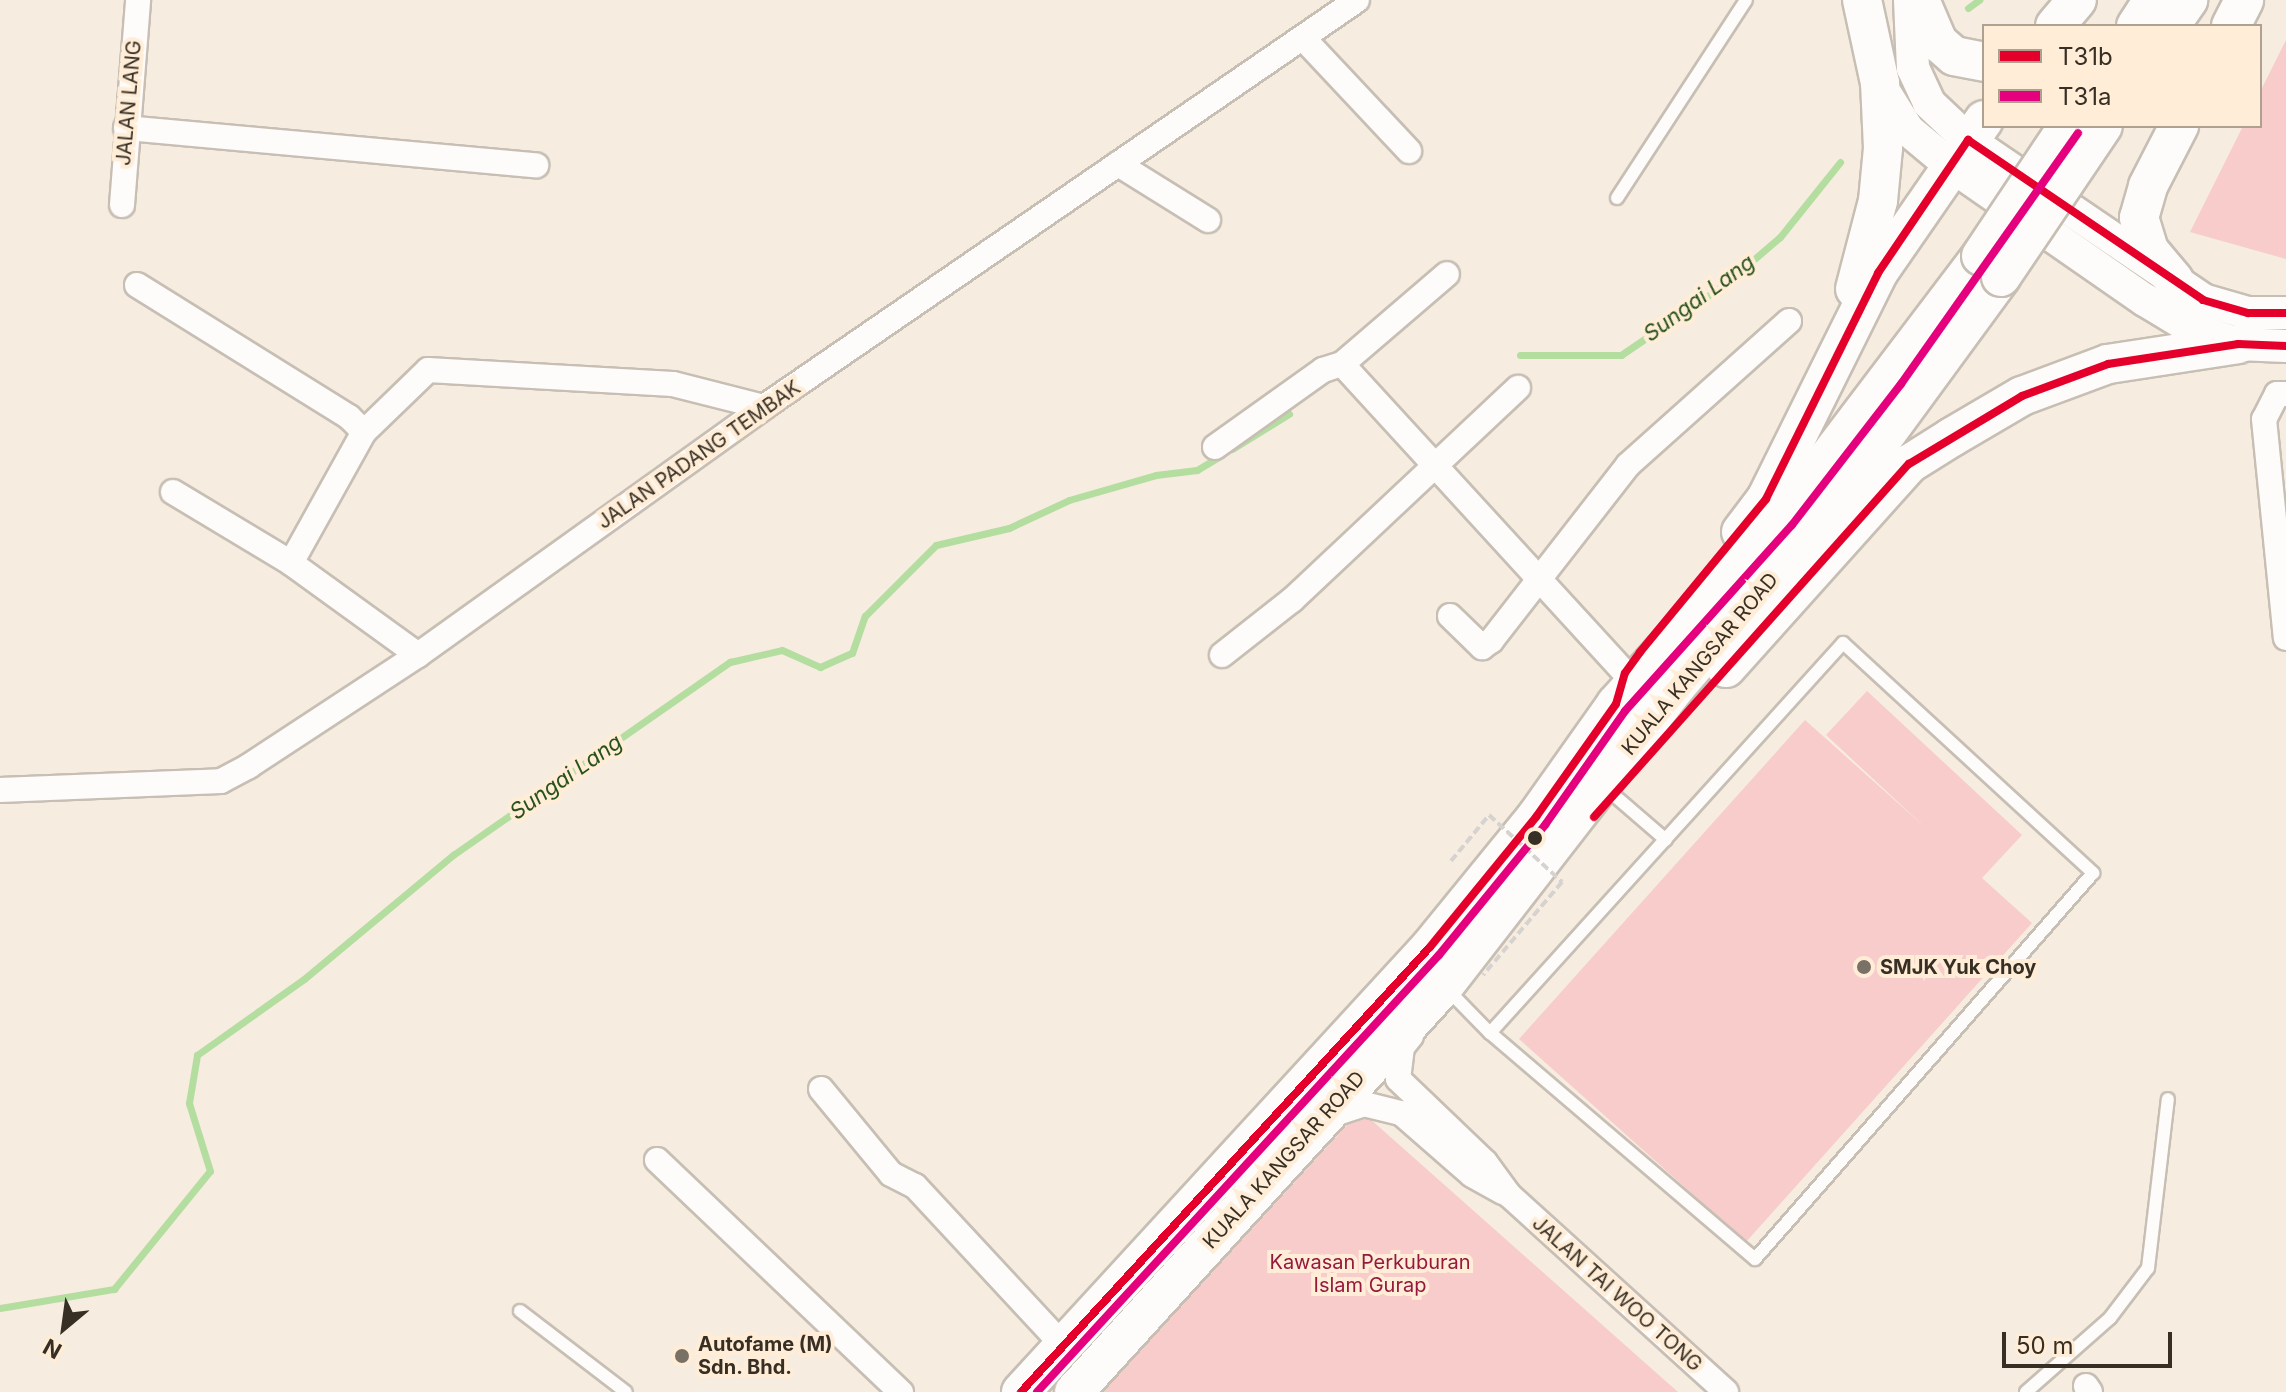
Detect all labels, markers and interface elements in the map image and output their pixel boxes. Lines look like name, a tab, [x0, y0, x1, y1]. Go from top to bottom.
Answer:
legend	[1982, 24, 2262, 128]
street label: JALAN LANG	[112, 39, 146, 167]
text: T31b	[2058, 42, 2113, 71]
text: T31a	[2058, 82, 2112, 111]
water label: Sungai Lang	[1638, 249, 1760, 347]
street label: JALAN PADANG TEMBAK	[593, 376, 805, 534]
street label: KUALA KANGSAR ROAD	[1617, 568, 1783, 760]
water label: Sungai Lang	[505, 729, 627, 825]
unlabelled marker	[1527, 830, 1543, 846]
place label: SMJK Yuk Choy	[1880, 955, 2036, 979]
marker: SMJK Yuk Choy	[1855, 958, 1873, 976]
street label: KUALA KANGSAR ROAD	[1198, 1066, 1370, 1254]
street label: JALAN TAI WOO TONG	[1527, 1211, 1707, 1377]
park label: Kawasan Perkuburan Islam Gurap	[1269, 1251, 1471, 1298]
north arrow	[24, 1288, 104, 1368]
scale bar	[2006, 1316, 2176, 1366]
text: 50 m	[2016, 1331, 2074, 1360]
place label: Autofame (M) Sdn. Bhd.	[698, 1332, 833, 1379]
text: N	[39, 1334, 66, 1364]
marker: Autofame (M) Sdn. Bhd.	[673, 1347, 691, 1365]

